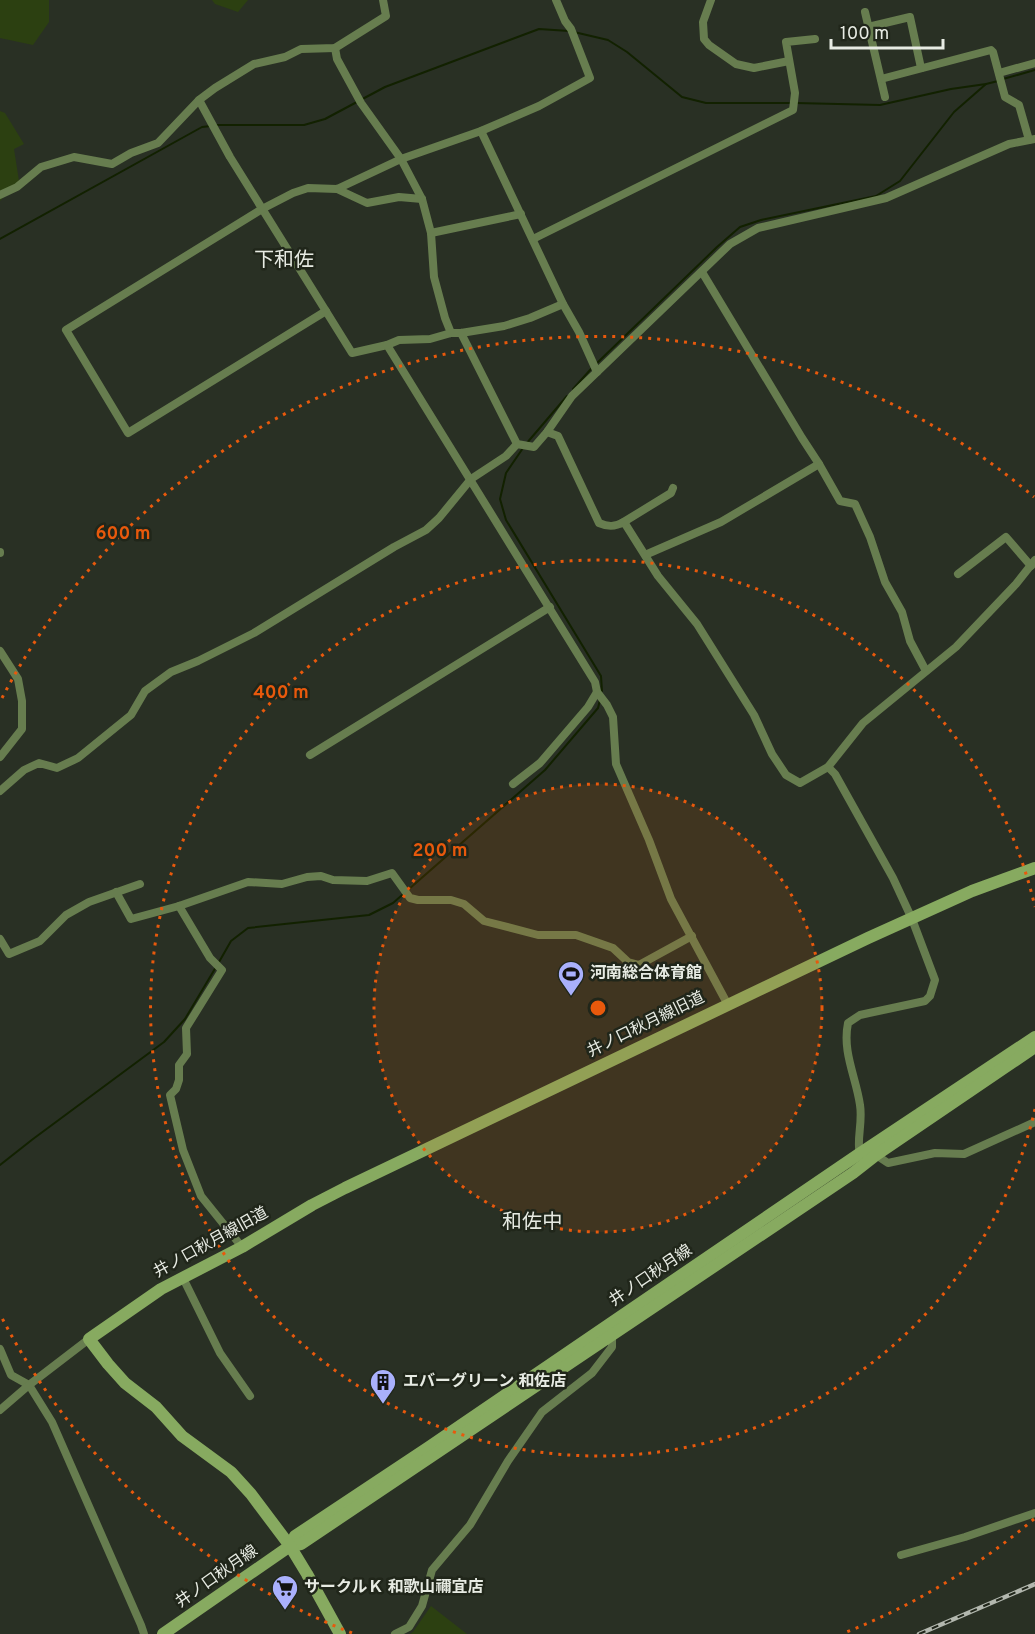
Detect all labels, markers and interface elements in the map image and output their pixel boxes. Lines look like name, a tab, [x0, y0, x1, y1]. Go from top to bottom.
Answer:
scale bar	[831, 12, 944, 50]
text: 100 m	[840, 23, 889, 46]
district label: 下和佐	[254, 248, 314, 274]
text: 600 m	[95, 523, 151, 546]
text: 400 m	[253, 682, 309, 705]
text: 200 m	[412, 840, 468, 863]
sports icon: 河南総合体育館	[556, 959, 586, 997]
place label: 河南総合体育館	[590, 963, 702, 984]
street label: 井ノ口秋月線旧道	[584, 988, 708, 1062]
centre of rings	[588, 998, 608, 1018]
street label: 井ノ口秋月線旧道	[150, 1203, 272, 1283]
district label: 和佐中	[502, 1210, 562, 1236]
street label: 井ノ口秋月線	[606, 1241, 696, 1311]
building icon: エバーグリーン 和佐店	[368, 1367, 398, 1405]
place label: エバーグリーン 和佐店	[403, 1371, 566, 1392]
street label: 井ノ口秋月線	[172, 1541, 262, 1613]
supermarket icon: サークルＫ 和歌山禰宜店	[270, 1573, 300, 1611]
place label: サークルＫ 和歌山禰宜店	[304, 1578, 484, 1598]

